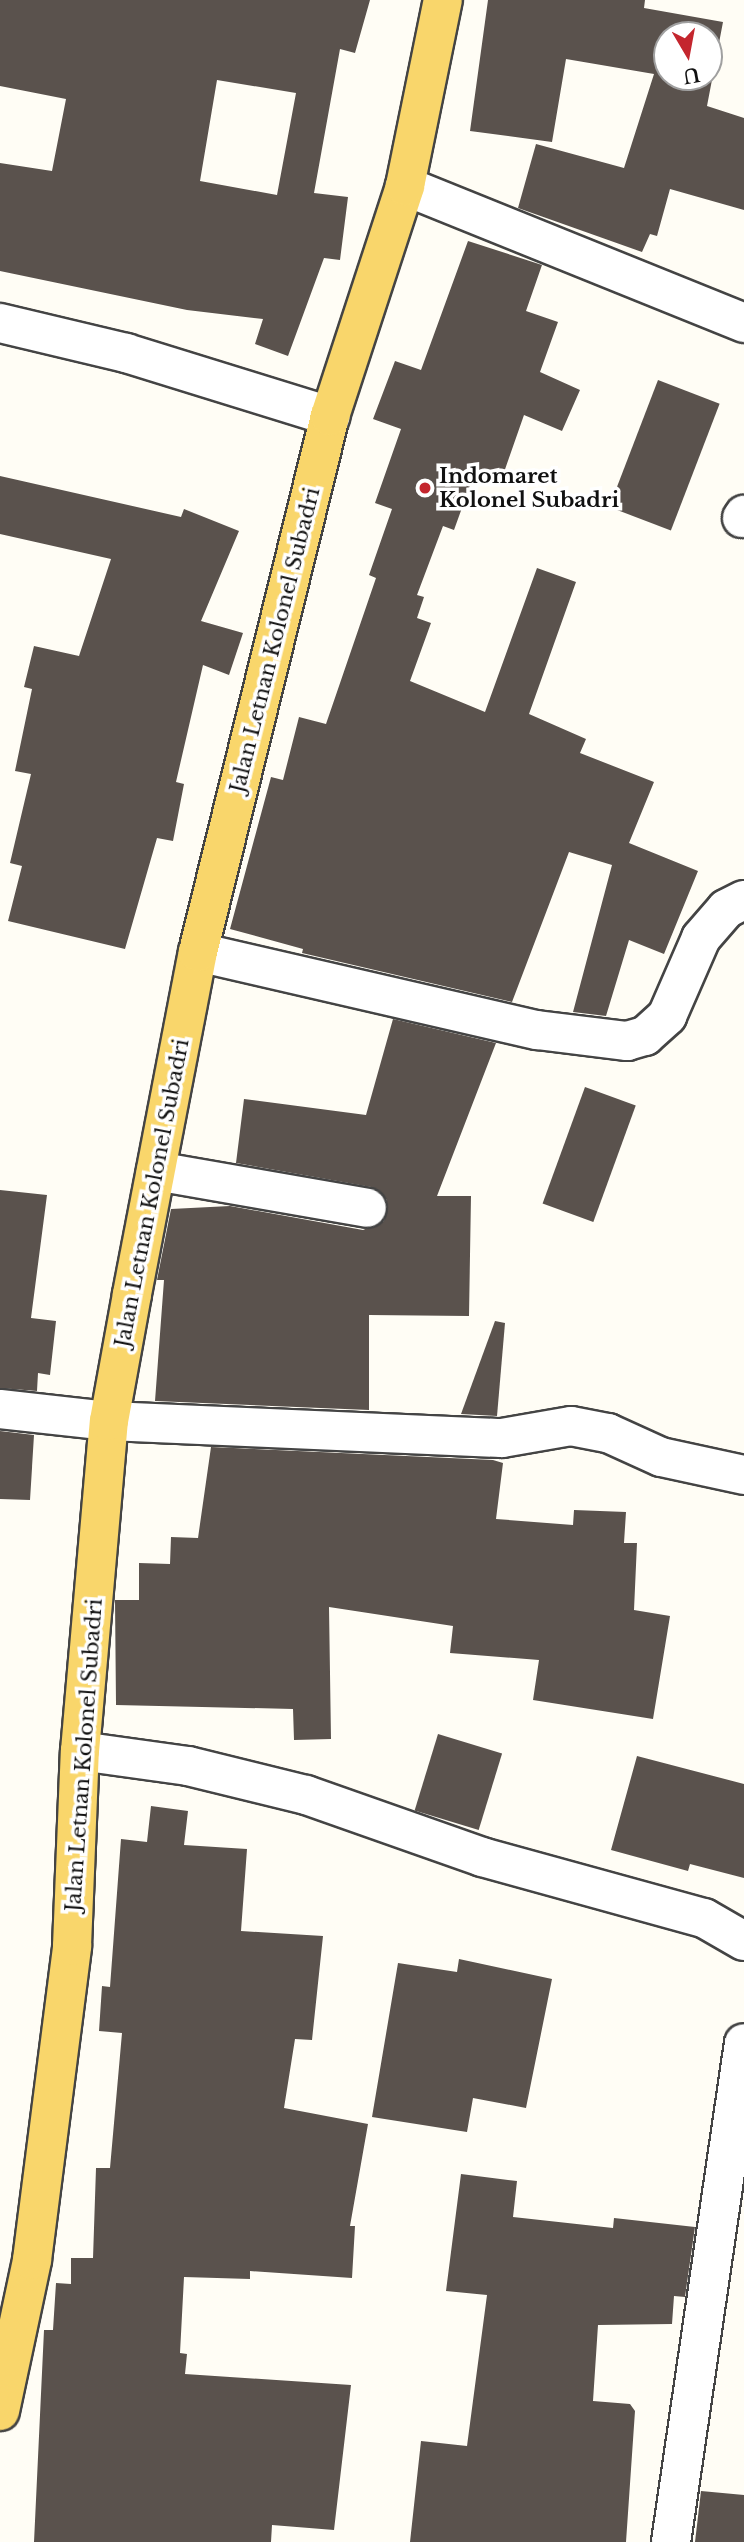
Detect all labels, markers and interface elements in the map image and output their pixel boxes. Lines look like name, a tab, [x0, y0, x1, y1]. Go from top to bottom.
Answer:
north arrow	[653, 21, 723, 91]
text: U	[681, 62, 702, 88]
place label: Indomaret Kolonel Subadri	[439, 463, 619, 513]
marker: Indomaret Kolonel Subadri	[417, 480, 433, 496]
street label: Jalan Letnan Kolonel Subadri	[225, 485, 325, 795]
street label: Jalan Letnan Kolonel Subadri	[110, 1037, 194, 1349]
street label: Jalan Letnan Kolonel Subadri	[60, 1598, 108, 1912]

